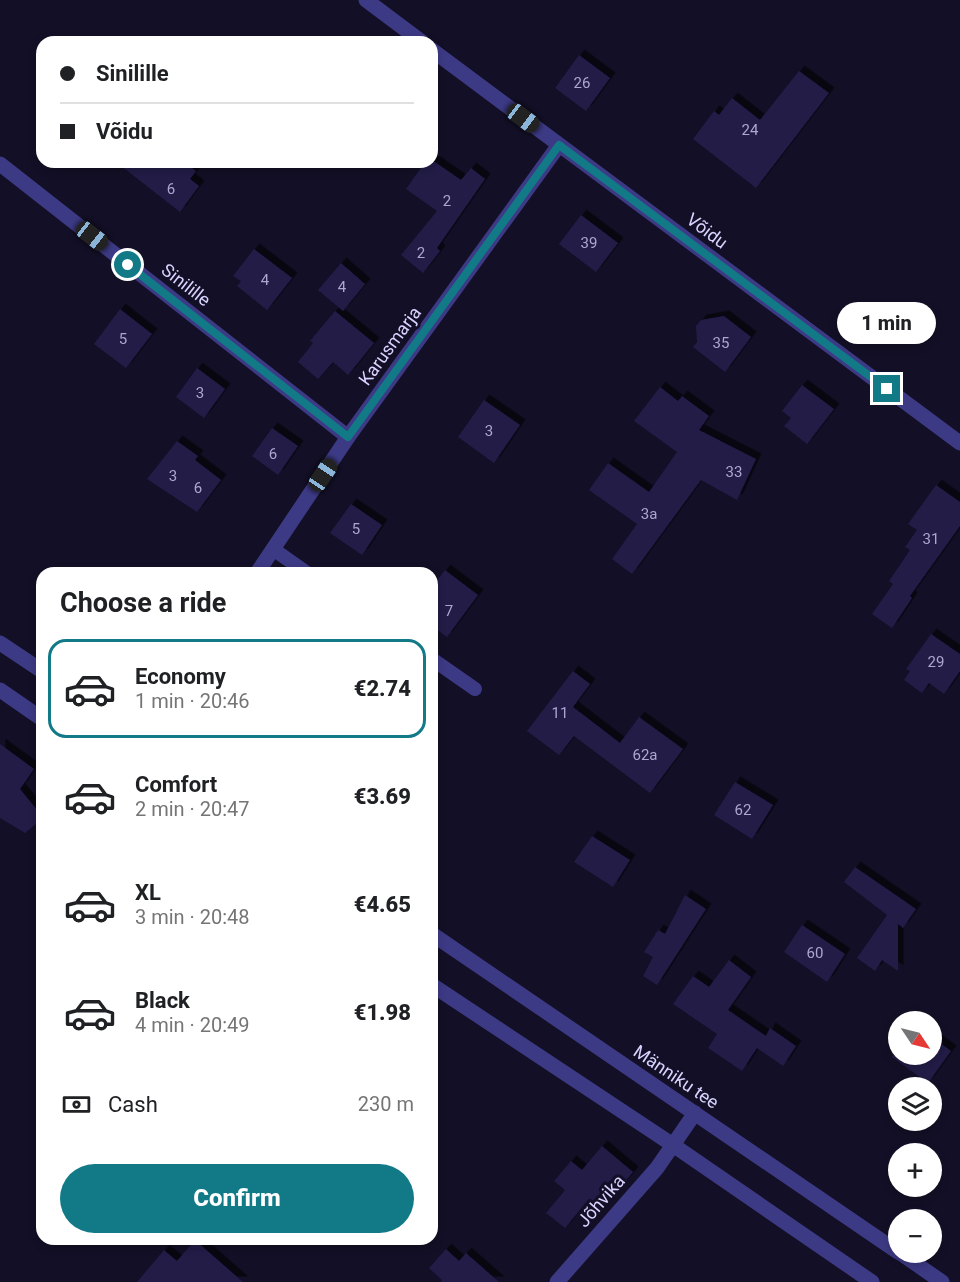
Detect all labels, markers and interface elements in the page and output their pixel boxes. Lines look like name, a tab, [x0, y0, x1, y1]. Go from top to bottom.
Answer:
text: Sinilille	[96, 61, 169, 86]
house number: 26	[574, 74, 590, 92]
car	[503, 100, 543, 136]
text: Võidu	[96, 119, 153, 144]
house number: 24	[742, 121, 759, 139]
house number: 6	[167, 180, 175, 198]
house number: 2	[443, 192, 451, 210]
street label: Võidu	[683, 208, 732, 253]
car	[72, 218, 112, 254]
house number: 39	[581, 234, 597, 252]
house number: 2	[417, 244, 425, 262]
route start	[114, 251, 141, 278]
street label: Sinilille	[158, 259, 215, 310]
house number: 4	[261, 271, 270, 289]
house number: 4	[338, 278, 347, 296]
street label: Karusmarja	[354, 302, 425, 389]
callout: 1 min	[838, 302, 936, 344]
text: 1 min	[861, 311, 912, 335]
house number: 5	[119, 330, 127, 348]
house number: 35	[713, 334, 729, 352]
route end	[873, 375, 900, 402]
house number: 3	[196, 384, 204, 402]
house number: 3	[485, 422, 493, 440]
house number: 6	[269, 445, 277, 463]
car	[305, 455, 341, 495]
house number: 33	[726, 463, 742, 481]
house number: 3	[169, 467, 177, 485]
house number: 6	[194, 479, 202, 497]
house number: 3a	[641, 505, 657, 523]
house number: 5	[352, 520, 360, 538]
house number: 31	[923, 530, 939, 548]
text: Choose a ride	[60, 587, 226, 619]
house number: 7	[445, 602, 453, 620]
house number: 29	[928, 653, 944, 671]
icon: car	[63, 662, 117, 716]
text: Economy	[135, 664, 226, 689]
text: €2.74	[354, 676, 411, 701]
text: 1 min · 20:46	[135, 689, 250, 713]
house number: 11	[552, 704, 568, 722]
house number: 62a	[632, 746, 658, 764]
icon: car	[63, 770, 117, 824]
text: Comfort	[135, 772, 217, 797]
text: €3.69	[354, 784, 411, 809]
text: 2 min · 20:47	[135, 797, 250, 821]
house number: 62	[735, 801, 751, 819]
icon: car	[63, 878, 117, 932]
text: XL	[135, 880, 161, 905]
text: €4.65	[354, 892, 411, 917]
text: 3 min · 20:48	[135, 905, 250, 929]
house number: 60	[807, 944, 823, 962]
icon: car	[63, 986, 117, 1040]
text: Black	[135, 988, 190, 1013]
text: €1.98	[354, 1000, 411, 1025]
north arrow	[888, 1011, 942, 1065]
map controls	[888, 1011, 942, 1263]
text: 4 min · 20:49	[135, 1013, 250, 1037]
street label: Männiku tee	[630, 1040, 723, 1113]
button: layers	[888, 1077, 942, 1131]
icon: cash	[60, 1088, 93, 1121]
text: Cash	[108, 1092, 158, 1117]
text: 230 m	[358, 1092, 414, 1116]
button: +	[888, 1143, 942, 1197]
button: Confirm	[60, 1164, 414, 1233]
street label: Jõhvika	[572, 1170, 629, 1231]
button: −	[888, 1209, 942, 1263]

